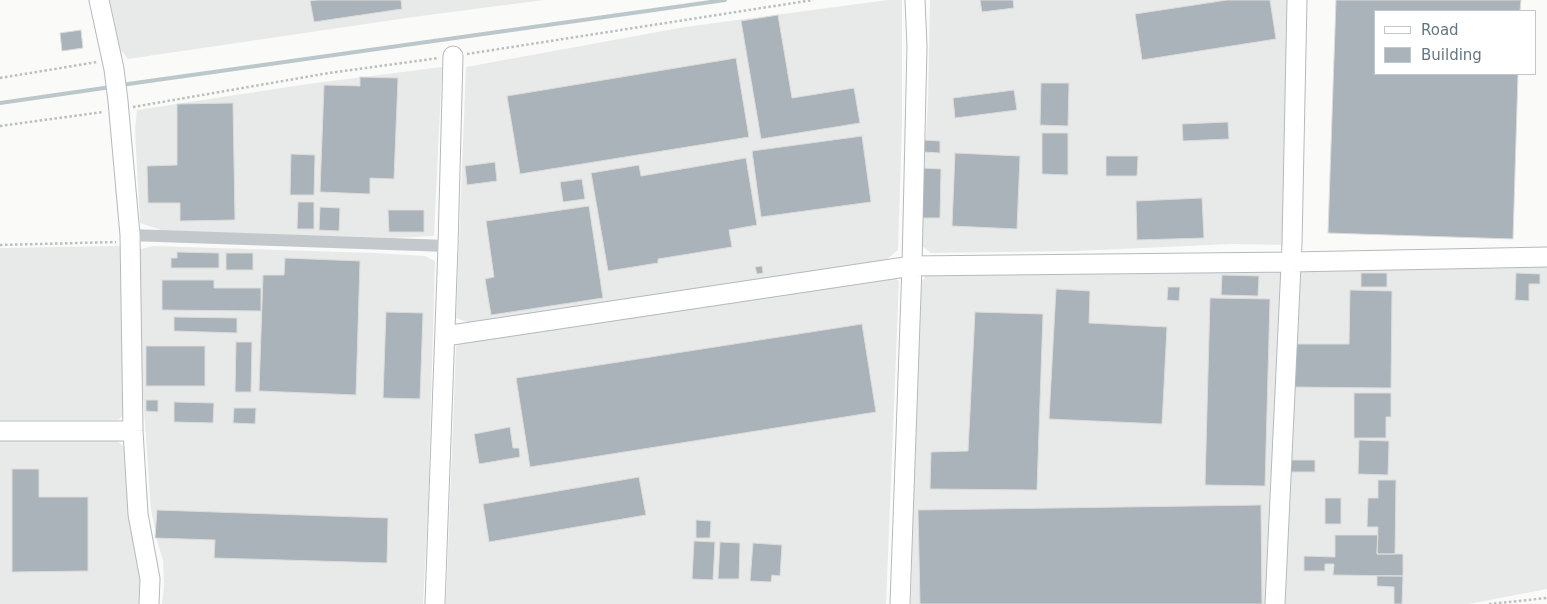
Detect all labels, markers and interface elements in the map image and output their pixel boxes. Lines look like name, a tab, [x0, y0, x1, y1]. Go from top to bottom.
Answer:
legend	[1374, 10, 1537, 75]
text: Road	[1421, 21, 1459, 39]
text: Building	[1421, 46, 1482, 64]

